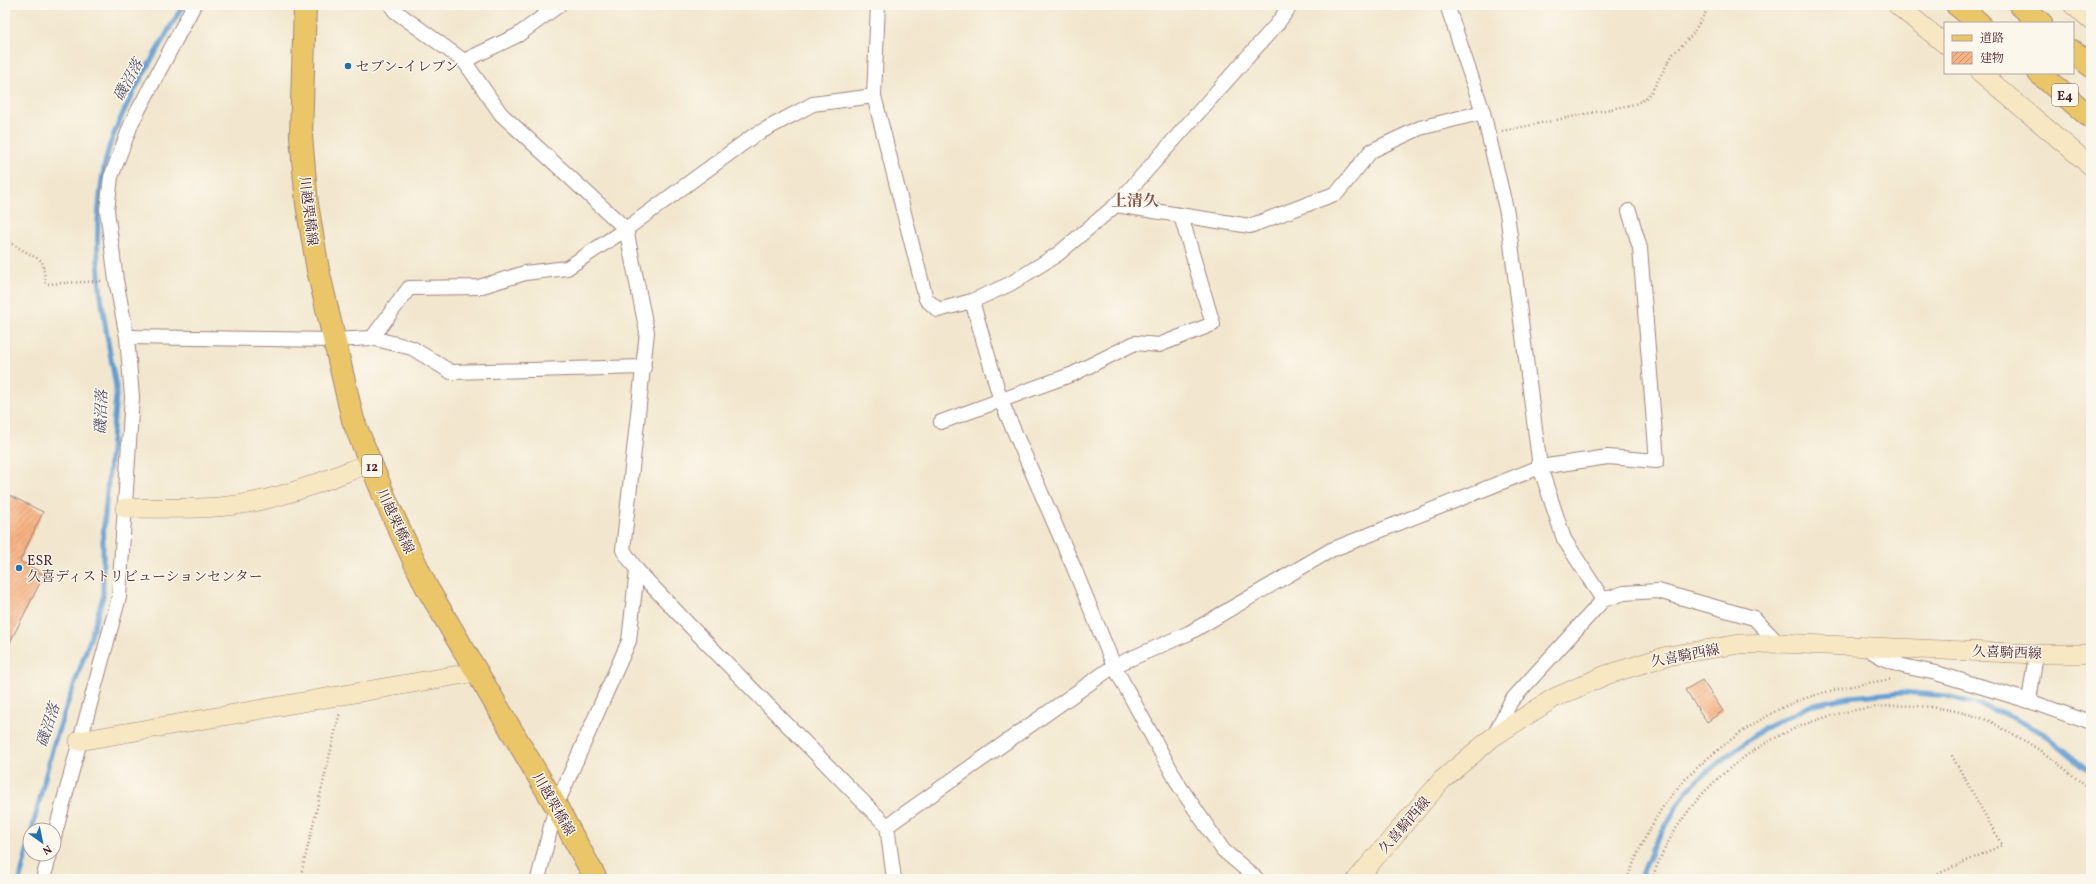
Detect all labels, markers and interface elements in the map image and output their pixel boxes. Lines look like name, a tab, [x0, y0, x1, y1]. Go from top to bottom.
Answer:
legend	[1944, 22, 2074, 74]
text: 道路	[1980, 31, 2004, 47]
text: 建物	[1980, 51, 2004, 67]
water label: 磯沼落	[109, 53, 151, 106]
place label: セブン-イレブン	[356, 58, 459, 77]
marker: セブン-イレブン	[343, 61, 353, 71]
road number: E4	[2052, 84, 2078, 106]
street label: 川越栗橋線	[294, 175, 321, 247]
district label: 上清久	[1111, 191, 1159, 213]
water label: 磯沼落	[91, 386, 114, 435]
road number: 12	[362, 455, 382, 477]
street label: 川越栗橋線	[371, 486, 418, 557]
place label: ESR 久喜ディストリビューションセンター	[27, 552, 263, 587]
marker: ESR 久喜ディストリビューションセンター	[14, 563, 24, 573]
street label: 久喜騎西線	[1649, 640, 1721, 672]
street label: 久喜騎西線	[1972, 643, 2042, 664]
water label: 磯沼落	[32, 698, 67, 750]
street label: 川越栗橋線	[527, 770, 578, 840]
street label: 久喜騎西線	[1375, 793, 1435, 859]
north arrow	[22, 822, 62, 862]
text: N	[39, 841, 54, 858]

